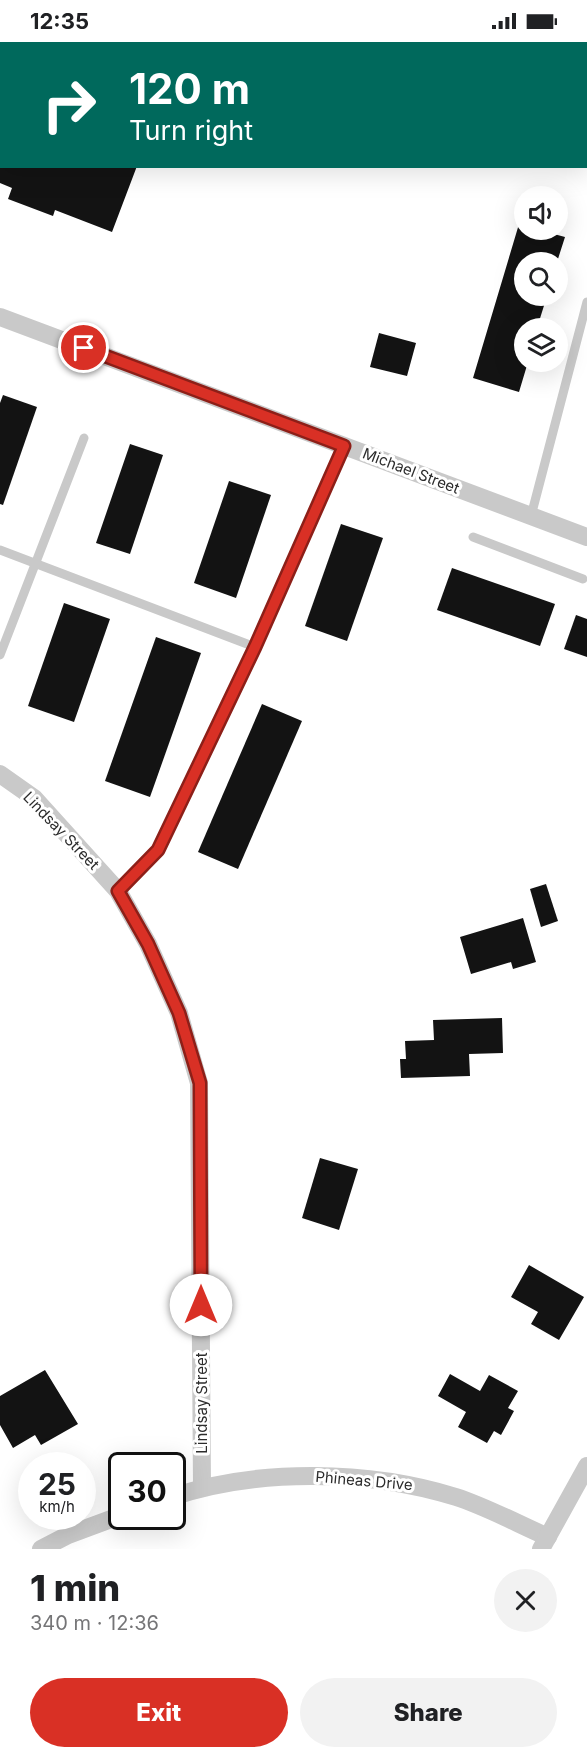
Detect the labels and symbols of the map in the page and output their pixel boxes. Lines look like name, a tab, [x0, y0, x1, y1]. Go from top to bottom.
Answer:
pin	[58, 322, 109, 373]
street label: Michael Street	[360, 443, 462, 498]
street label: Lindsay Street	[19, 788, 103, 874]
position arrow	[169, 1273, 233, 1337]
street label: Lindsay Street	[192, 1352, 211, 1454]
speed limit sign: 30	[108, 1452, 186, 1530]
street label: Phineas Drive	[315, 1467, 413, 1494]

